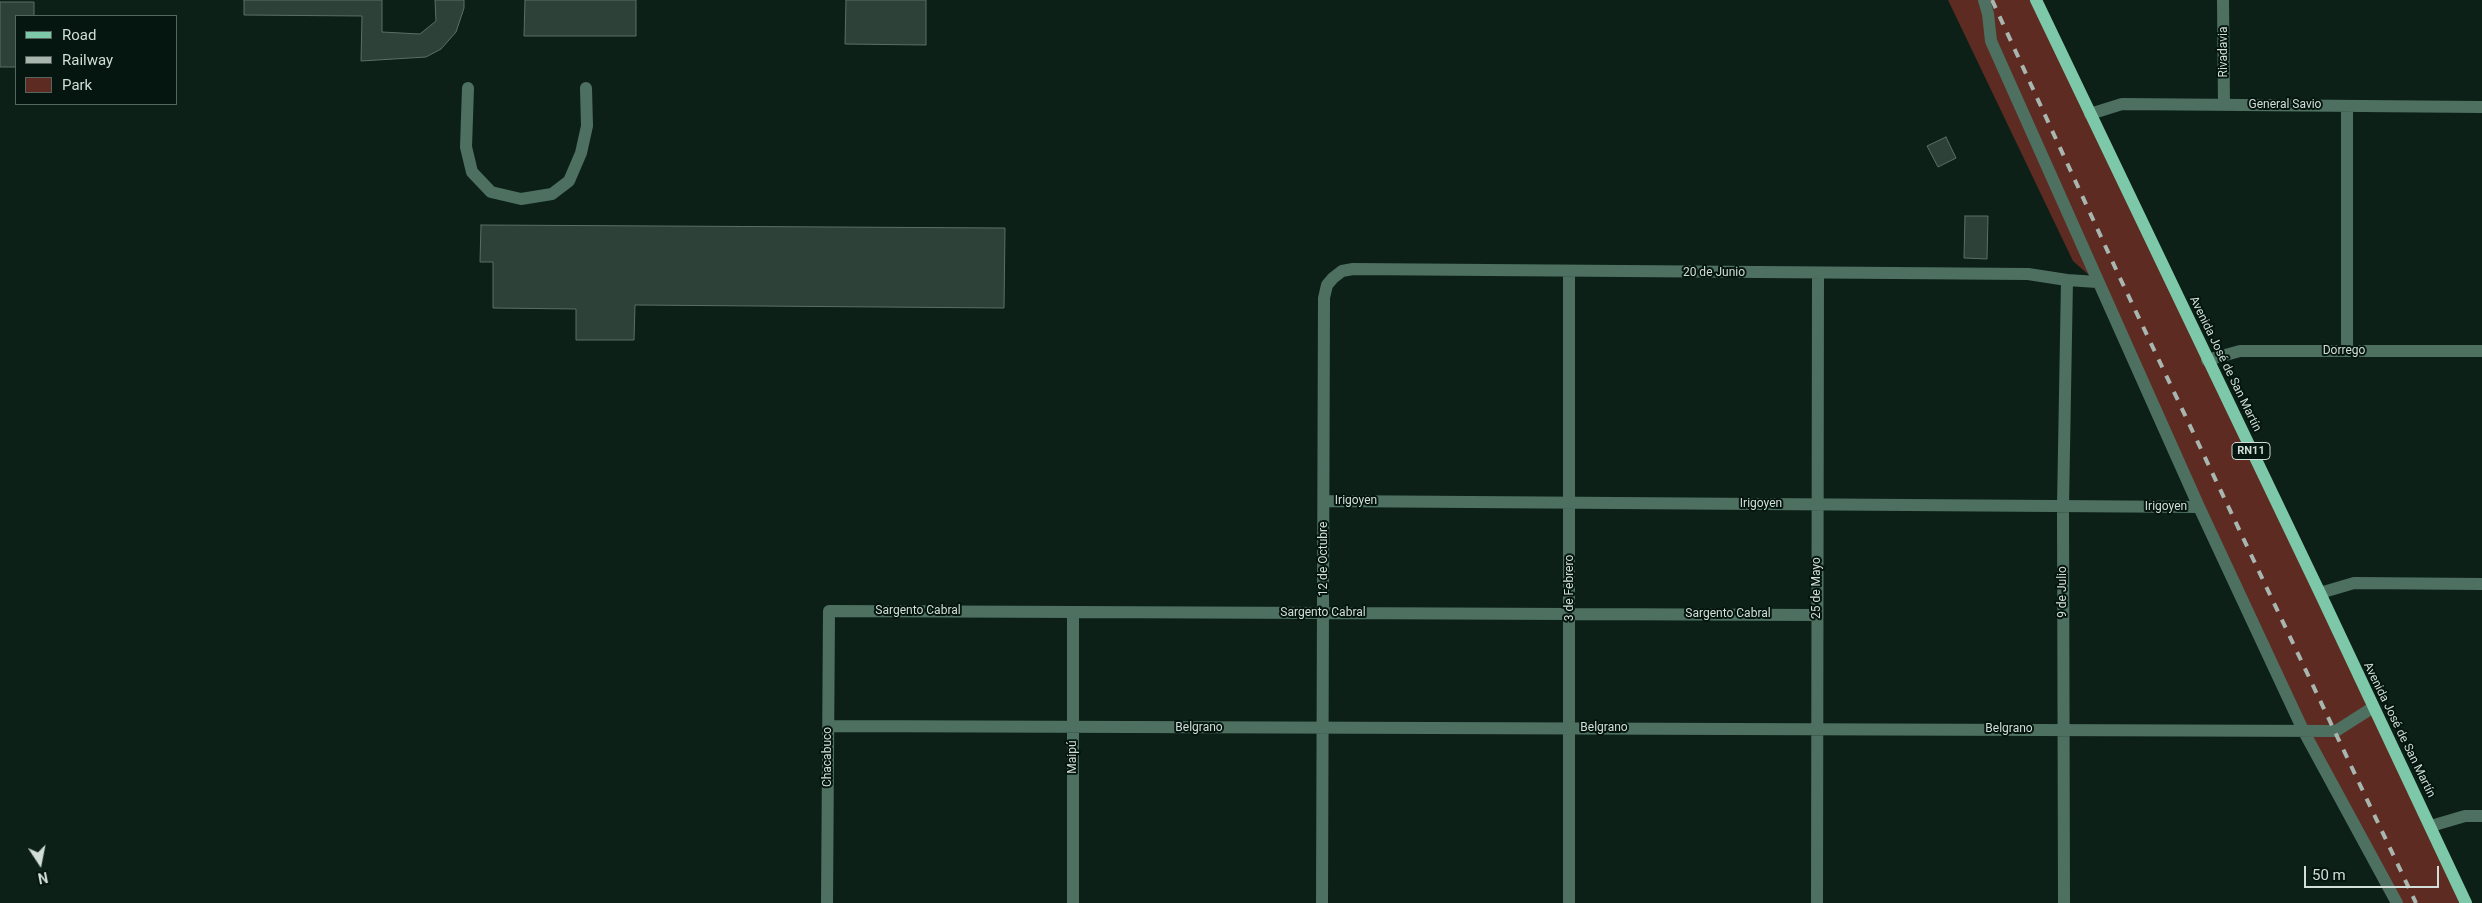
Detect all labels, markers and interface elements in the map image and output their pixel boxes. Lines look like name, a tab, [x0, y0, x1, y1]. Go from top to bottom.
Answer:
legend	[15, 15, 178, 105]
text: Road	[62, 26, 96, 44]
street label: Rivadavia	[2217, 26, 2231, 78]
text: Railway	[62, 51, 113, 69]
text: Park	[62, 76, 92, 94]
street label: General Savio	[2249, 98, 2321, 112]
street label: 20 de Junio	[1683, 266, 1745, 280]
street label: Avenida José de San Martín	[2186, 294, 2264, 434]
street label: Dorrego	[2323, 344, 2365, 358]
road number: RN11	[2232, 442, 2270, 460]
street label: Irigoyen	[1335, 494, 1377, 508]
street label: Irigoyen	[1740, 497, 1782, 511]
street label: Irigoyen	[2145, 500, 2187, 514]
street label: 12 de Octubre	[1317, 522, 1331, 596]
street label: 3 de Febrero	[1563, 555, 1577, 621]
street label: 25 de Mayo	[1810, 557, 1824, 619]
street label: 9 de Julio	[2056, 566, 2070, 618]
street label: Sargento Cabral	[875, 604, 961, 618]
street label: Sargento Cabral	[1280, 606, 1366, 620]
street label: Sargento Cabral	[1685, 607, 1771, 621]
street label: Avenida José de San Martín	[2360, 660, 2438, 800]
street label: Belgrano	[1175, 721, 1223, 735]
street label: Belgrano	[1580, 721, 1628, 735]
street label: Belgrano	[1985, 722, 2033, 736]
street label: Chacabuco	[821, 727, 835, 787]
street label: Maipú	[1066, 740, 1080, 774]
north arrow	[15, 838, 65, 888]
scale bar	[2307, 856, 2442, 888]
text: 50 m	[2312, 866, 2346, 884]
text: N	[36, 869, 49, 887]

